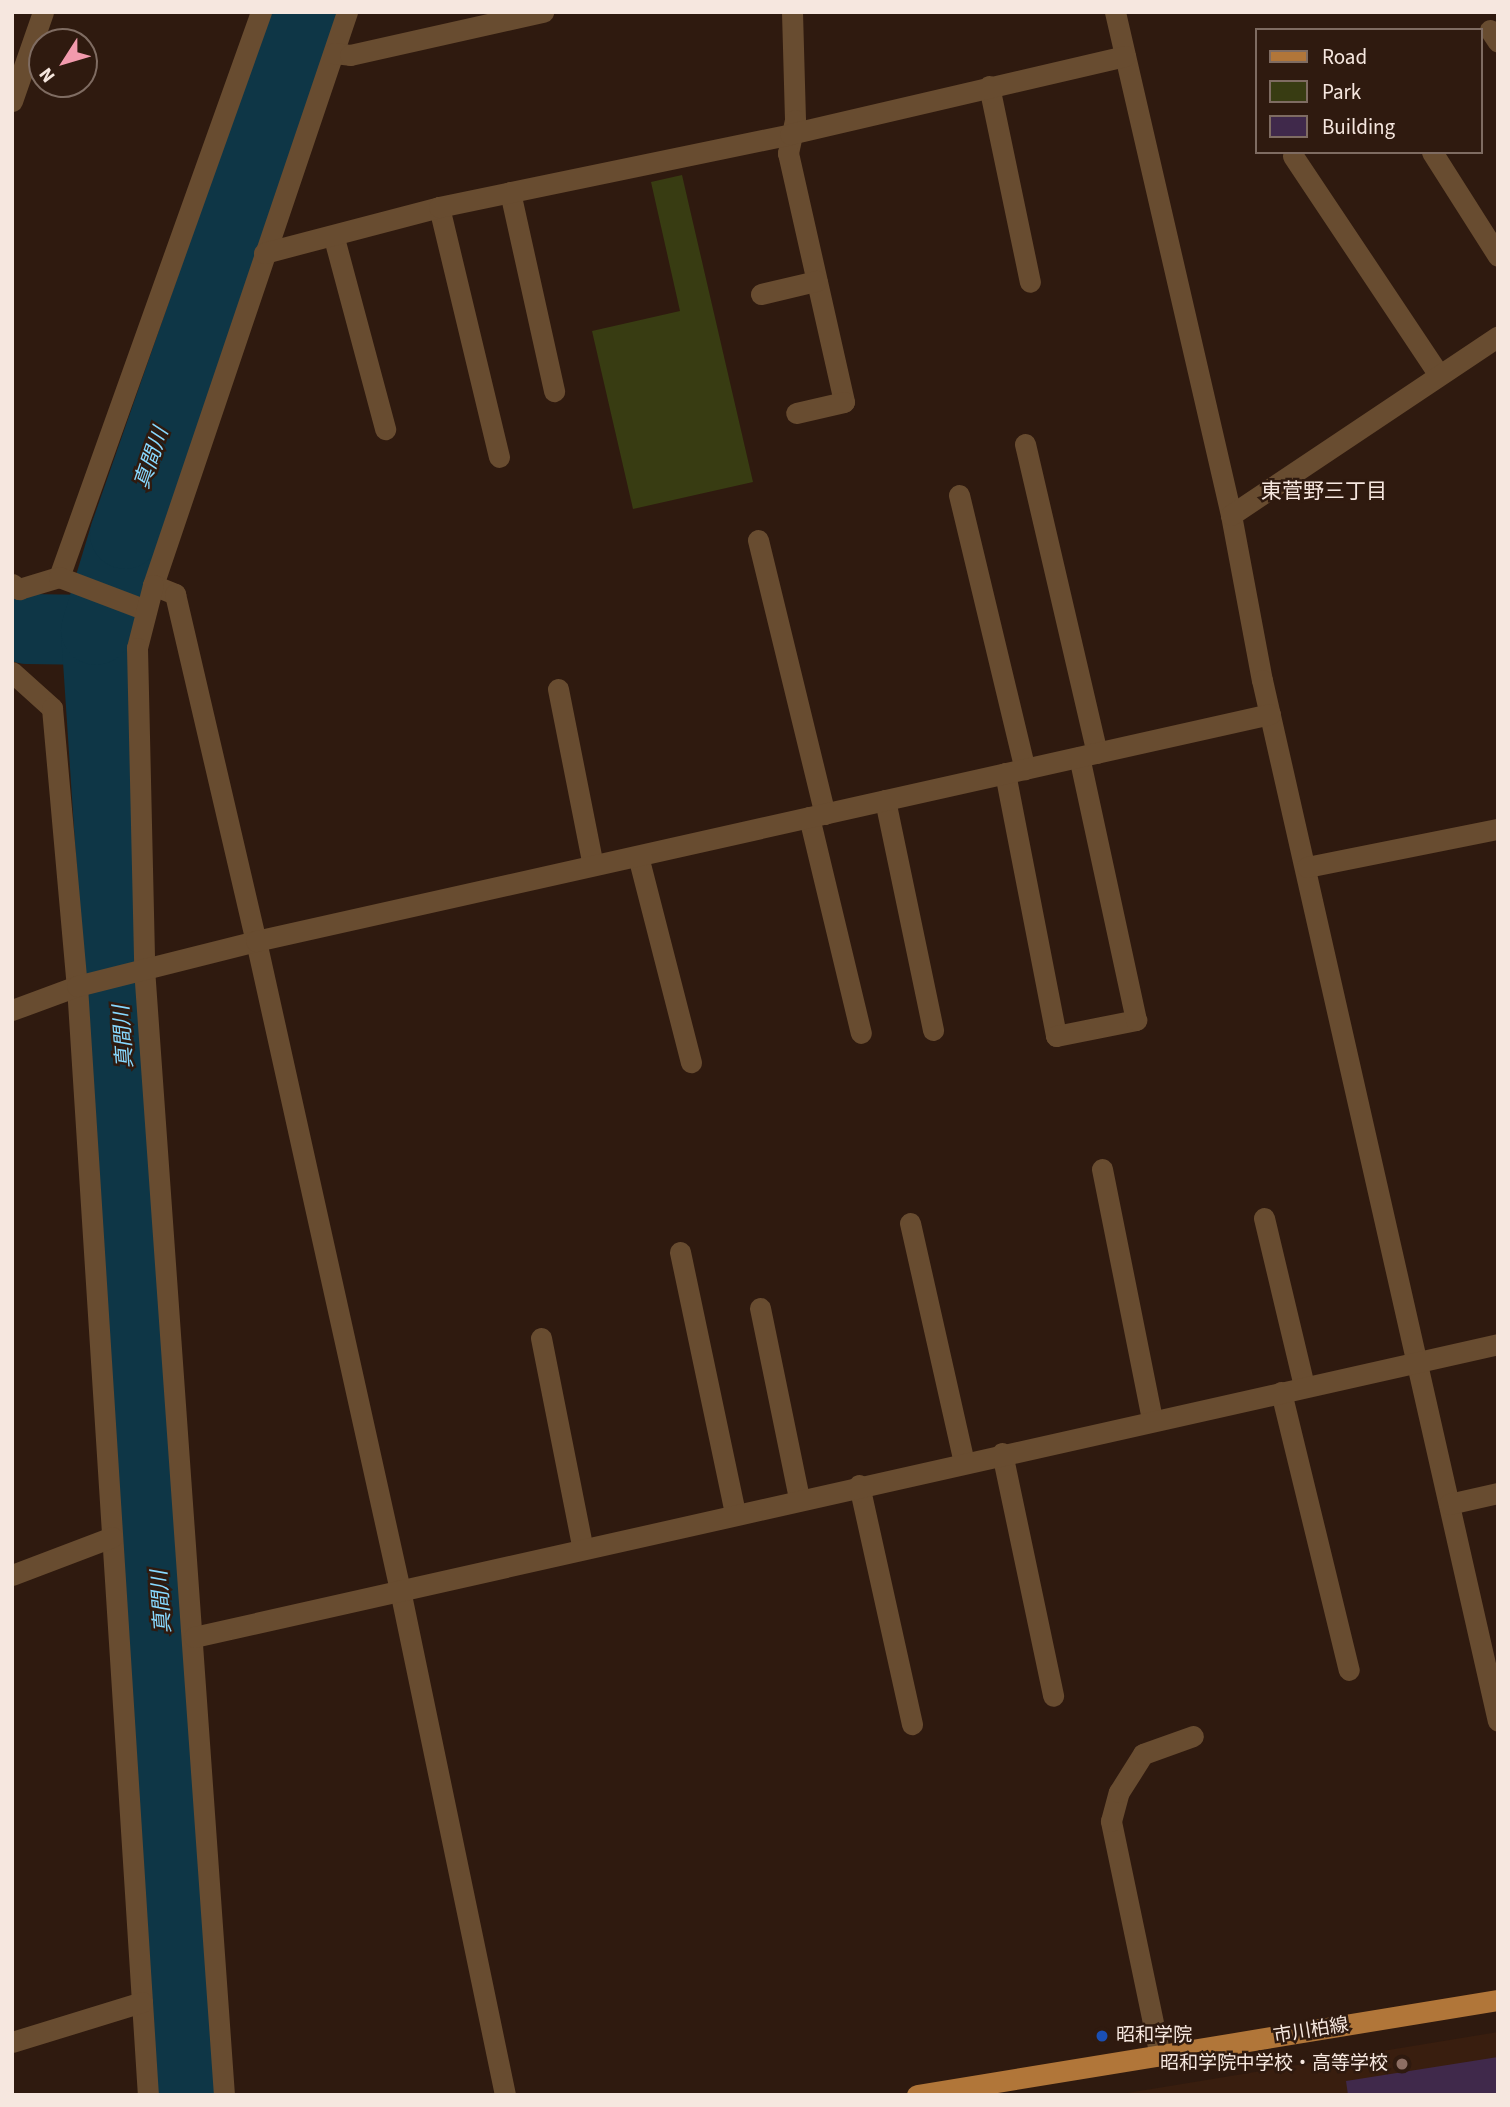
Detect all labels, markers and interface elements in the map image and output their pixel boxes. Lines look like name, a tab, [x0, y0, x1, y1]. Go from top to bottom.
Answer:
north arrow	[28, 28, 98, 98]
legend	[1254, 28, 1482, 154]
text: Road	[1322, 42, 1367, 72]
text: N	[33, 62, 62, 88]
text: Park	[1322, 77, 1361, 107]
text: Building	[1322, 112, 1395, 142]
water label: 真間川	[129, 424, 173, 492]
district label: 東菅野三丁目	[1261, 478, 1387, 504]
water label: 真間川	[108, 1005, 138, 1069]
water label: 真間川	[146, 1570, 176, 1634]
street label: 市川柏線	[1272, 2014, 1350, 2048]
place label: 昭和学院	[1116, 2025, 1192, 2047]
marker: 昭和学院	[1094, 2028, 1110, 2044]
place label: 昭和学院中学校・高等学校	[1160, 2053, 1388, 2075]
marker: 昭和学院中学校・高等学校	[1394, 2056, 1410, 2072]

